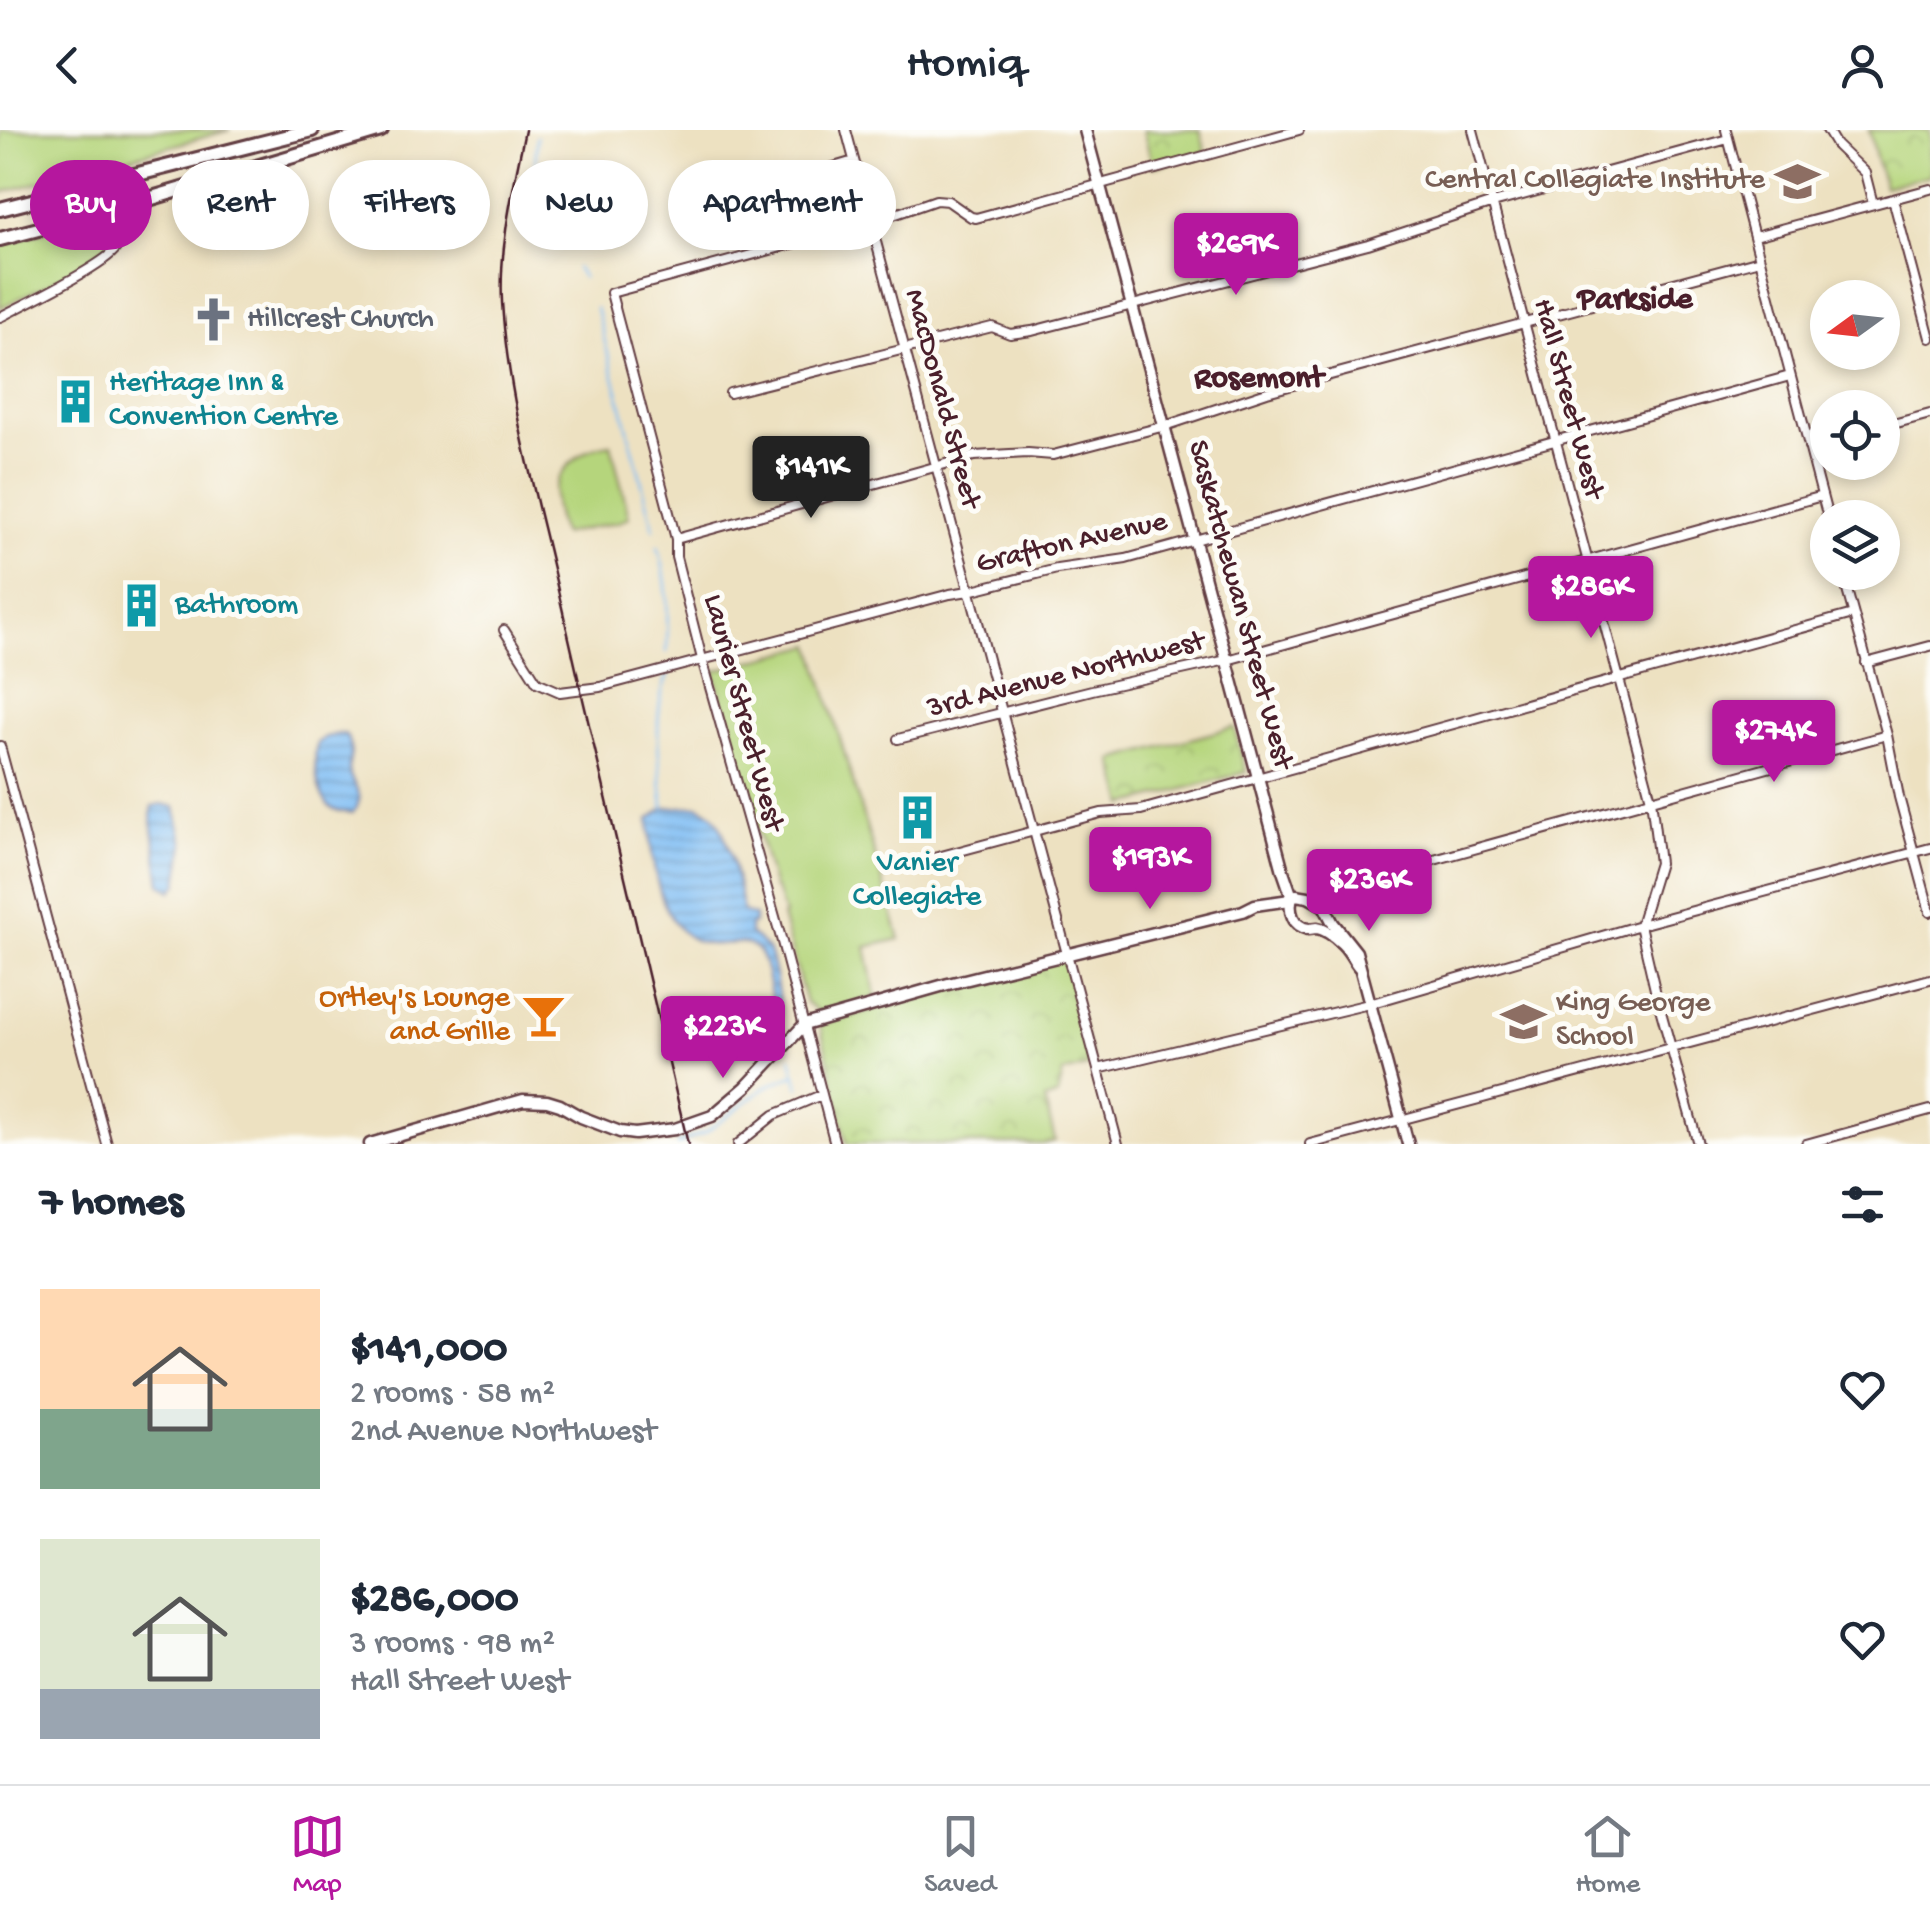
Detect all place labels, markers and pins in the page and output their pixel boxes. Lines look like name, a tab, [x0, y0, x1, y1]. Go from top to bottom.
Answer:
school or university icon: Central Collegiate Institute	[1774, 157, 1822, 205]
place label: Central Collegiate Institute	[1425, 164, 1766, 199]
pin: $269K	[1166, 213, 1306, 298]
church icon: Hillcrest Church	[190, 296, 238, 344]
place label: Hillcrest Church	[247, 303, 434, 338]
place label: Heritage Inn & Convention Centre	[109, 367, 339, 436]
building icon: Heritage Inn & Convention Centre	[52, 377, 100, 425]
pin: $141K	[741, 436, 881, 521]
pin: $286K	[1521, 556, 1661, 641]
building icon: Bathroom	[118, 582, 166, 630]
place label: Bathroom	[174, 589, 298, 624]
pin: $274K	[1704, 700, 1844, 785]
building icon: Vanier Collegiate	[893, 793, 941, 841]
pin: $193K	[1080, 827, 1220, 912]
place label: Vanier Collegiate	[853, 847, 982, 916]
pin: $236K	[1299, 849, 1439, 934]
place label: Ortley's Lounge and Grille	[319, 982, 511, 1051]
place label: King George School	[1556, 987, 1711, 1056]
bar icon: Ortley's Lounge and Grille	[519, 992, 567, 1040]
pin: $223K	[653, 996, 793, 1081]
school or university icon: King George School	[1499, 997, 1547, 1045]

